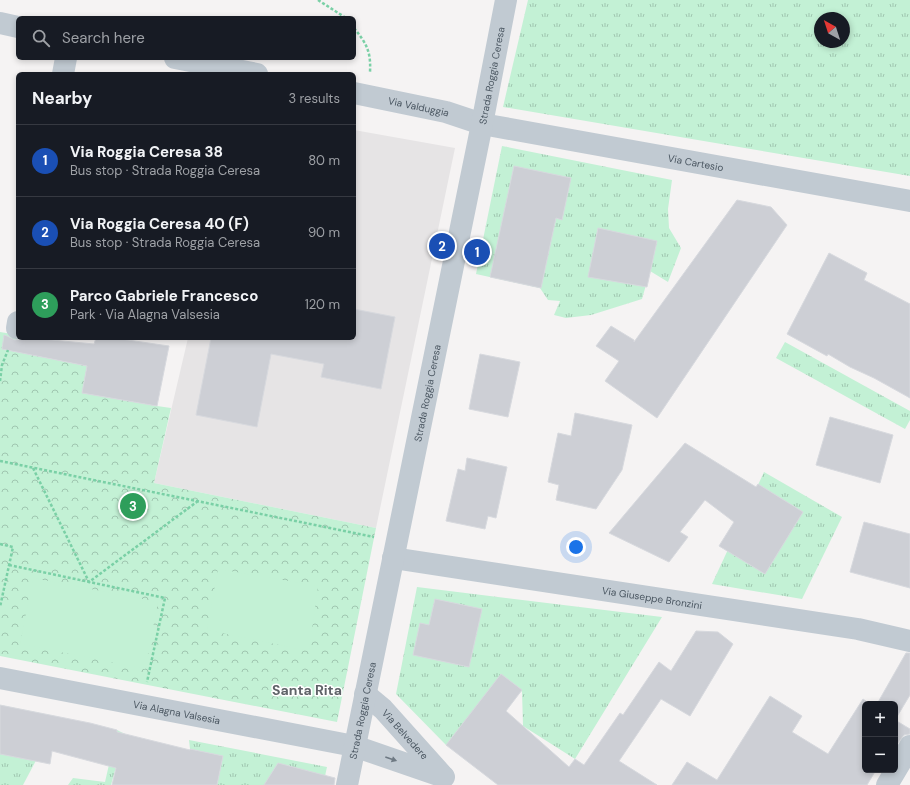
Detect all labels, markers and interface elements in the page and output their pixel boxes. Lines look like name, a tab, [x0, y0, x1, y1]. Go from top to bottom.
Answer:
north arrow	[814, 12, 850, 48]
search box	[16, 16, 356, 60]
street label: Strada Roggia Ceresa	[476, 26, 507, 125]
icon: search	[30, 27, 52, 49]
text: Search here	[62, 28, 145, 48]
text: Nearby	[32, 87, 92, 109]
text: 3 results	[288, 90, 340, 107]
street label: Via Valduggia	[387, 94, 451, 119]
text: Via Roggia Ceresa 38	[70, 142, 223, 162]
street label: Via Cartesio	[667, 151, 725, 174]
text: 1	[43, 152, 47, 169]
text: 80 m	[308, 152, 340, 169]
text: Bus stop · Strada Roggia Ceresa	[70, 162, 260, 179]
text: Via Roggia Ceresa 40 (F)	[70, 214, 249, 234]
text: 2	[41, 224, 49, 241]
text: 90 m	[308, 224, 340, 241]
pin: 2	[429, 231, 455, 261]
text: Bus stop · Strada Roggia Ceresa	[70, 234, 260, 251]
pin: 1	[464, 237, 490, 267]
text: Parco Gabriele Francesco	[70, 286, 258, 306]
text: 3	[41, 296, 49, 313]
text: 120 m	[305, 296, 340, 313]
text: Park · Via Alagna Valsesia	[70, 306, 220, 323]
street label: Strada Roggia Ceresa	[411, 343, 443, 443]
pin: 3	[120, 491, 146, 521]
your location	[566, 537, 586, 557]
street label: Via Giuseppe Bronzini	[601, 584, 703, 612]
street label: Strada Roggia Ceresa	[346, 661, 378, 760]
district label: Santa Rita	[272, 681, 342, 699]
street label: Via Alagna Valsesia	[132, 697, 221, 727]
map controls	[862, 701, 898, 773]
button: +	[862, 701, 898, 737]
street label: Via Belvedere	[380, 706, 431, 762]
button: −	[862, 737, 898, 773]
one-way arrow	[385, 756, 397, 762]

